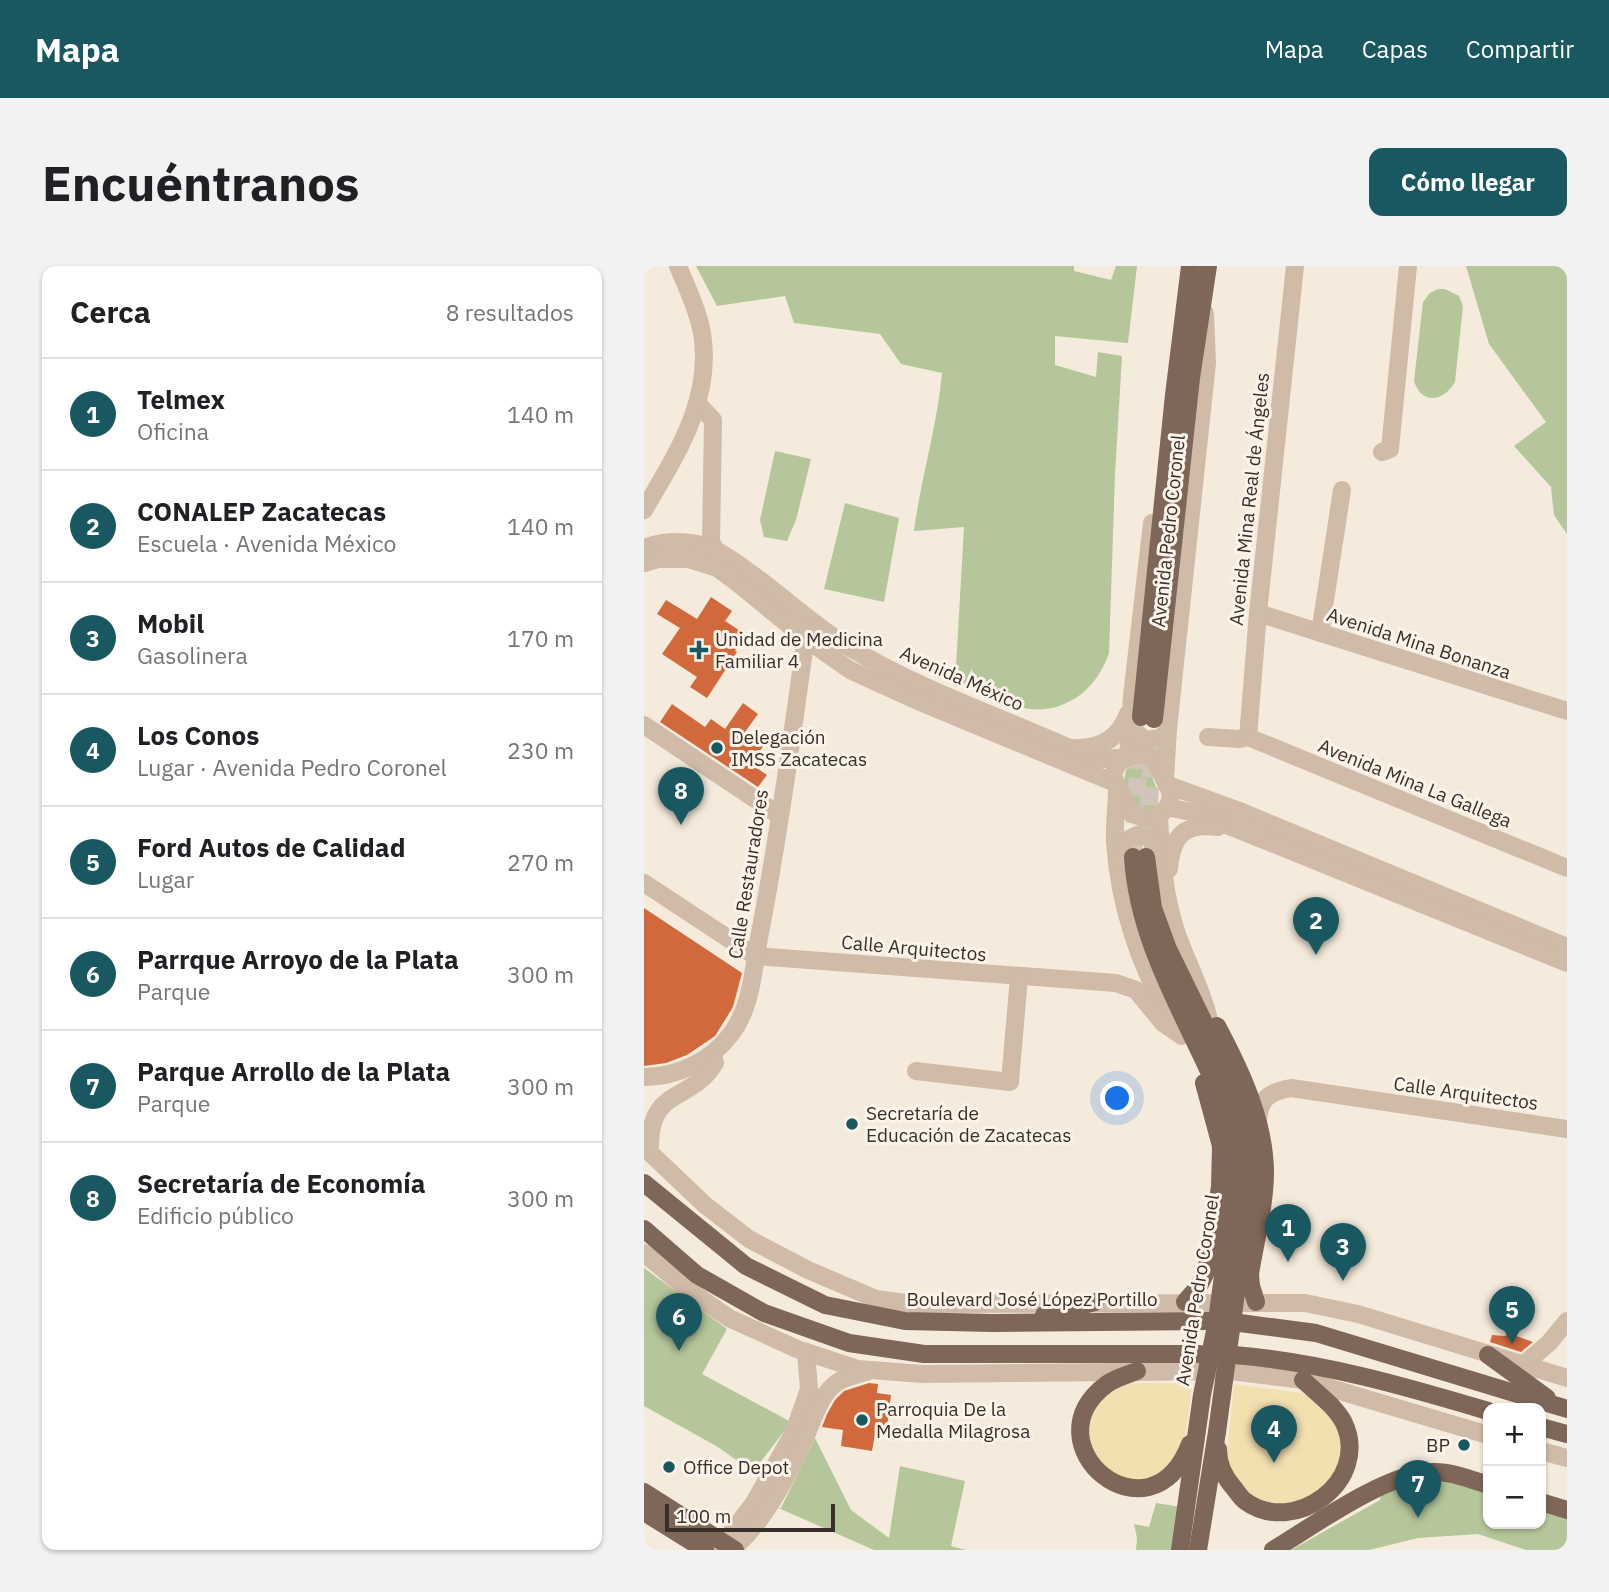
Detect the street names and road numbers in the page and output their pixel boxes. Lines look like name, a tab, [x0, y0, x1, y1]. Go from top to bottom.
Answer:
street label: Avenida Mina Real de Ángeles	[1224, 371, 1274, 627]
street label: Avenida Pedro Coronel	[1146, 433, 1190, 629]
street label: Avenida Mina Bonanza	[1324, 602, 1514, 684]
street label: Avenida México	[896, 640, 1028, 716]
street label: Avenida Mina La Gallega	[1315, 733, 1515, 833]
street label: Calle Restauradores	[723, 787, 773, 961]
street label: Calle Arquitectos	[840, 930, 988, 966]
street label: Calle Arquitectos	[1392, 1071, 1540, 1115]
street label: Avenida Pedro Coronel	[1170, 1193, 1224, 1387]
street label: Boulevard José López Portillo	[906, 1287, 1158, 1311]

